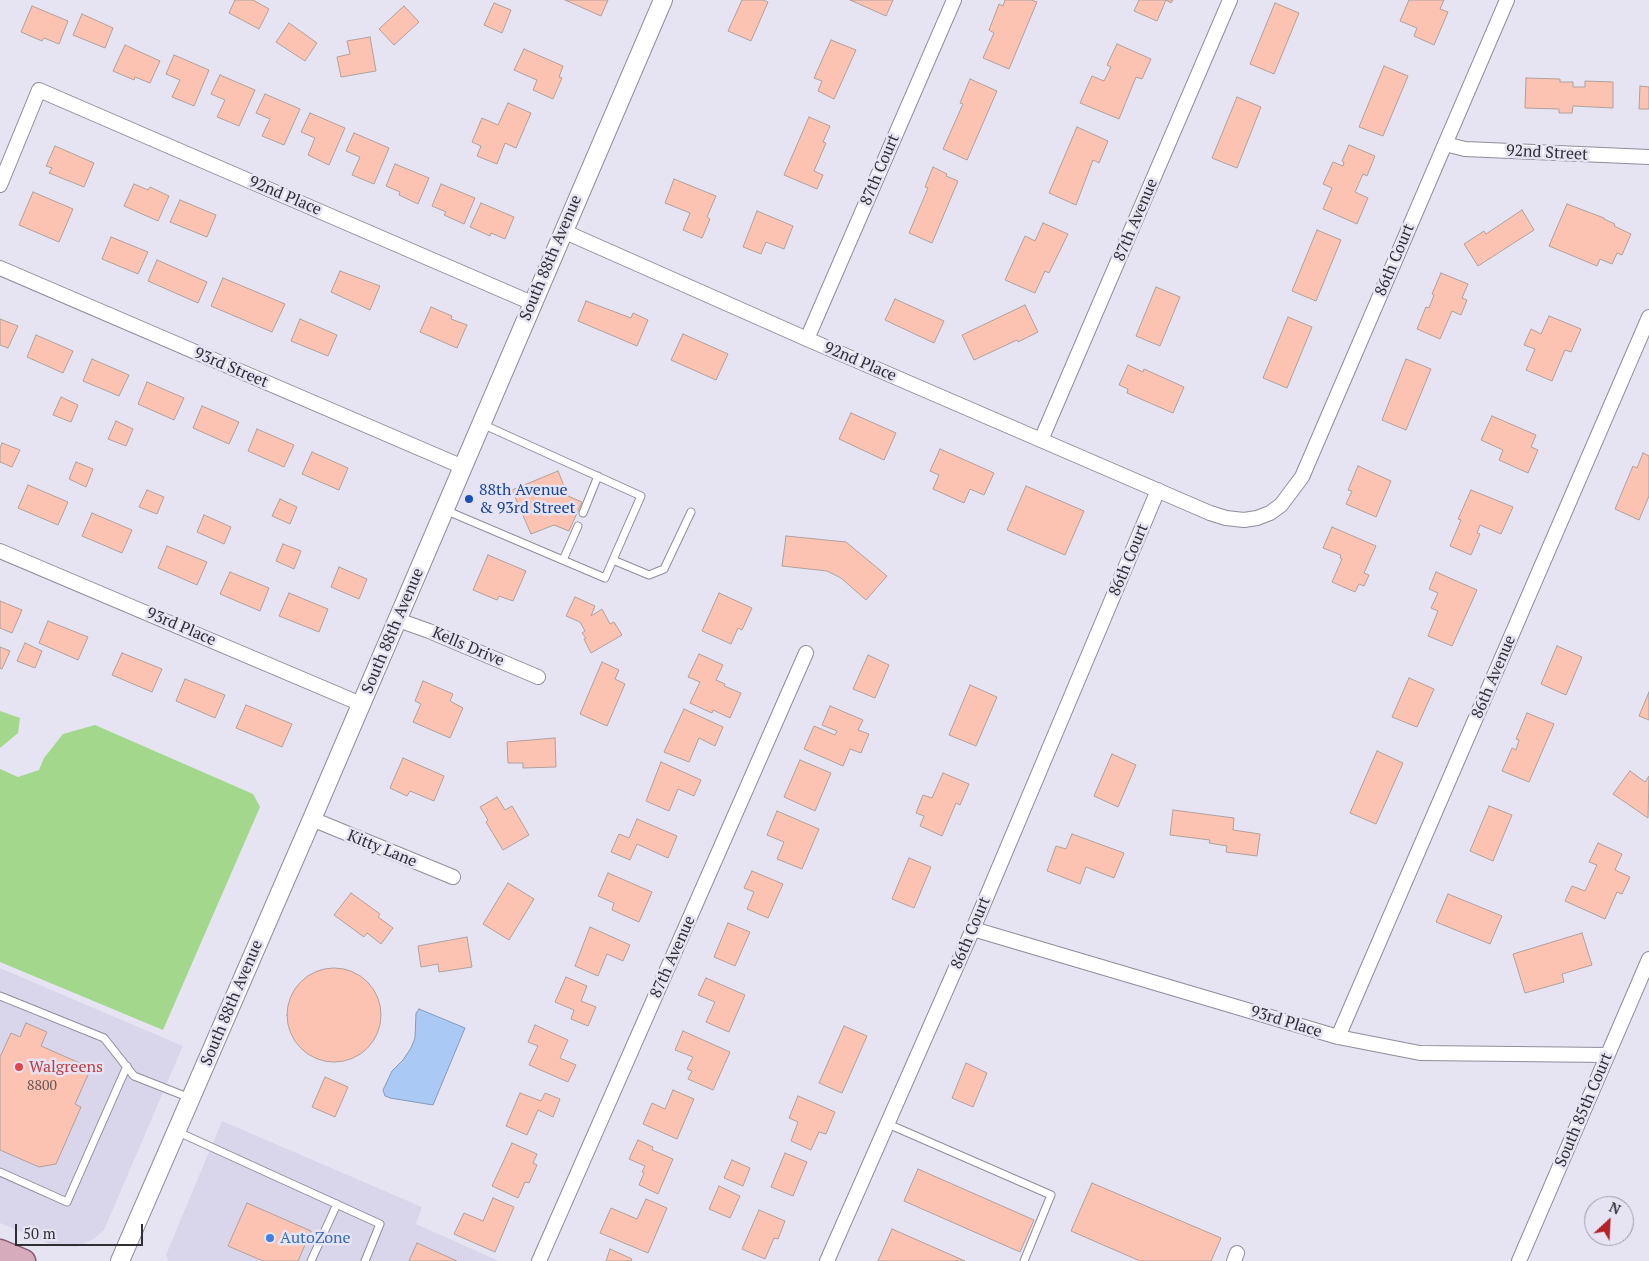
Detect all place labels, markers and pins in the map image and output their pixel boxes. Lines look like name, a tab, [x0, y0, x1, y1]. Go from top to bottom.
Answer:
place label: 88th Avenue & 93rd Street	[479, 480, 575, 518]
marker: 88th Avenue & 93rd Street	[463, 493, 475, 505]
place label: Walgreens	[29, 1057, 103, 1077]
marker: Walgreens	[13, 1061, 25, 1073]
place label: AutoZone	[280, 1228, 351, 1248]
marker: AutoZone	[264, 1232, 276, 1244]

